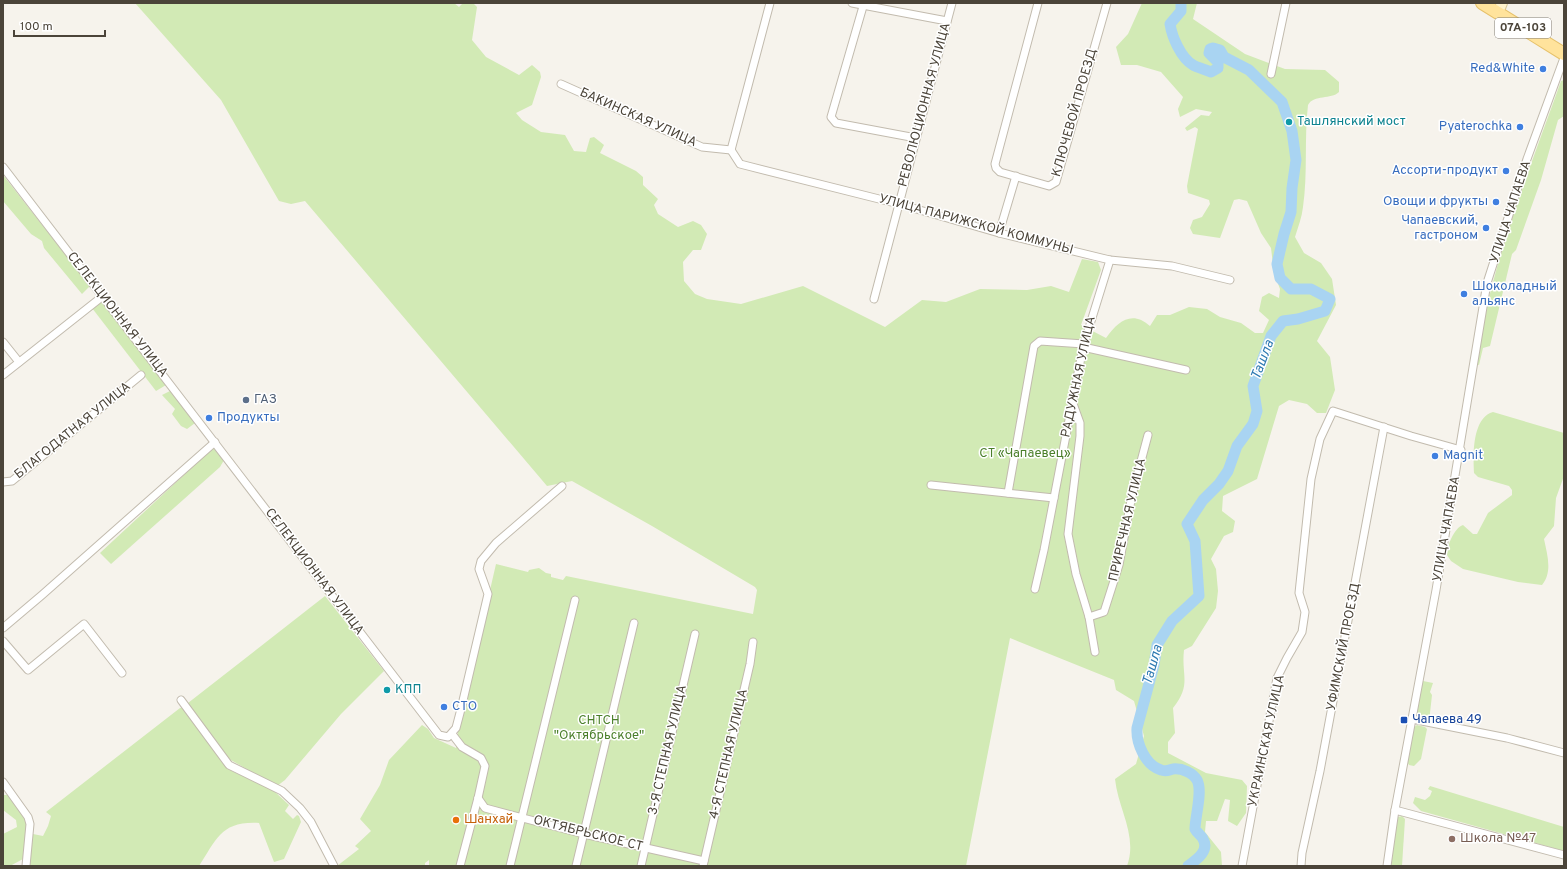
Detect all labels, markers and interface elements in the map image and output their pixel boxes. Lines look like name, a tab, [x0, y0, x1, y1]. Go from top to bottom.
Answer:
scale bar	[14, 12, 105, 38]
road number: 07А-103	[1495, 18, 1551, 38]
text: 100 m	[20, 19, 53, 35]
street label: РЕВОЛЮЦИОННАЯ УЛИЦА	[895, 21, 955, 189]
street label: КЛЮЧЕВОЙ ПРОЕЗД	[1047, 47, 1101, 179]
place label: Red&White	[1470, 61, 1535, 77]
marker: Red&White	[1538, 64, 1548, 74]
street label: БАКИНСКАЯ УЛИЦА	[577, 85, 699, 151]
place label: Ташлянский мост	[1297, 114, 1406, 130]
marker: Ташлянский мост	[1284, 117, 1294, 127]
place label: Pyaterochka	[1439, 119, 1512, 135]
marker: Pyaterochka	[1515, 122, 1525, 132]
street label: УЛИЦА ЧАПАЕВА	[1487, 158, 1535, 265]
place label: Ассорти-продукт	[1392, 163, 1498, 179]
marker: Ассорти-продукт	[1501, 166, 1511, 176]
street label: УЛИЦА ПАРИЖСКОЙ КОММУНЫ	[877, 189, 1076, 259]
place label: Овощи и фрукты	[1383, 194, 1488, 210]
marker: Овощи и фрукты	[1491, 197, 1501, 207]
place label: Чапаевский, гастроном	[1401, 213, 1478, 244]
marker: Чапаевский, гастроном	[1481, 223, 1491, 233]
street label: СЕЛЕКЦИОННАЯ УЛИЦА	[63, 249, 171, 381]
place label: Шоколадный альянс	[1472, 279, 1557, 310]
marker: Шоколадный альянс	[1459, 289, 1469, 299]
street label: РАДУЖНАЯ УЛИЦА	[1058, 315, 1100, 439]
water label: Ташла	[1248, 337, 1279, 382]
street label: БЛАГОДАТНАЯ УЛИЦА	[12, 379, 135, 483]
place label: ГАЗ	[254, 392, 277, 408]
marker: ГАЗ	[241, 395, 251, 405]
place label: Продукты	[217, 410, 280, 426]
marker: Продукты	[204, 413, 214, 423]
park label: СТ «Чапаевец»	[979, 446, 1071, 462]
place label: Magnit	[1443, 448, 1483, 464]
marker: Magnit	[1430, 451, 1440, 461]
street label: ПРИРЕЧНАЯ УЛИЦА	[1106, 457, 1150, 583]
street label: УЛИЦА ЧАПАЕВА	[1430, 475, 1464, 583]
street label: СЕЛЕКЦИОННАЯ УЛИЦА	[261, 505, 367, 639]
street label: УФИМСКИЙ ПРОЕЗД	[1322, 581, 1364, 712]
water label: Ташла	[1139, 642, 1167, 687]
street label: УКРАИНСКАЯ УЛИЦА	[1245, 673, 1289, 809]
place label: КПП	[395, 682, 421, 698]
street label: 3-Я СТЕПНАЯ УЛИЦА	[645, 683, 691, 817]
marker: КПП	[382, 685, 392, 695]
street label: 4-Я СТЕПНАЯ УЛИЦА	[706, 687, 752, 821]
place label: СТО	[452, 699, 477, 715]
marker: СТО	[439, 702, 449, 712]
place label: Чапаева 49	[1412, 712, 1482, 728]
park label: СНТСН "Октябрьское"	[554, 713, 644, 744]
marker: Чапаева 49	[1399, 715, 1409, 725]
place label: Шанхай	[464, 812, 513, 828]
street label: ОКТЯБРЬСКОЕ СТ	[531, 813, 645, 855]
marker: Шанхай	[451, 815, 461, 825]
place label: Школа №47	[1460, 831, 1536, 847]
marker: Школа №47	[1447, 834, 1457, 844]

